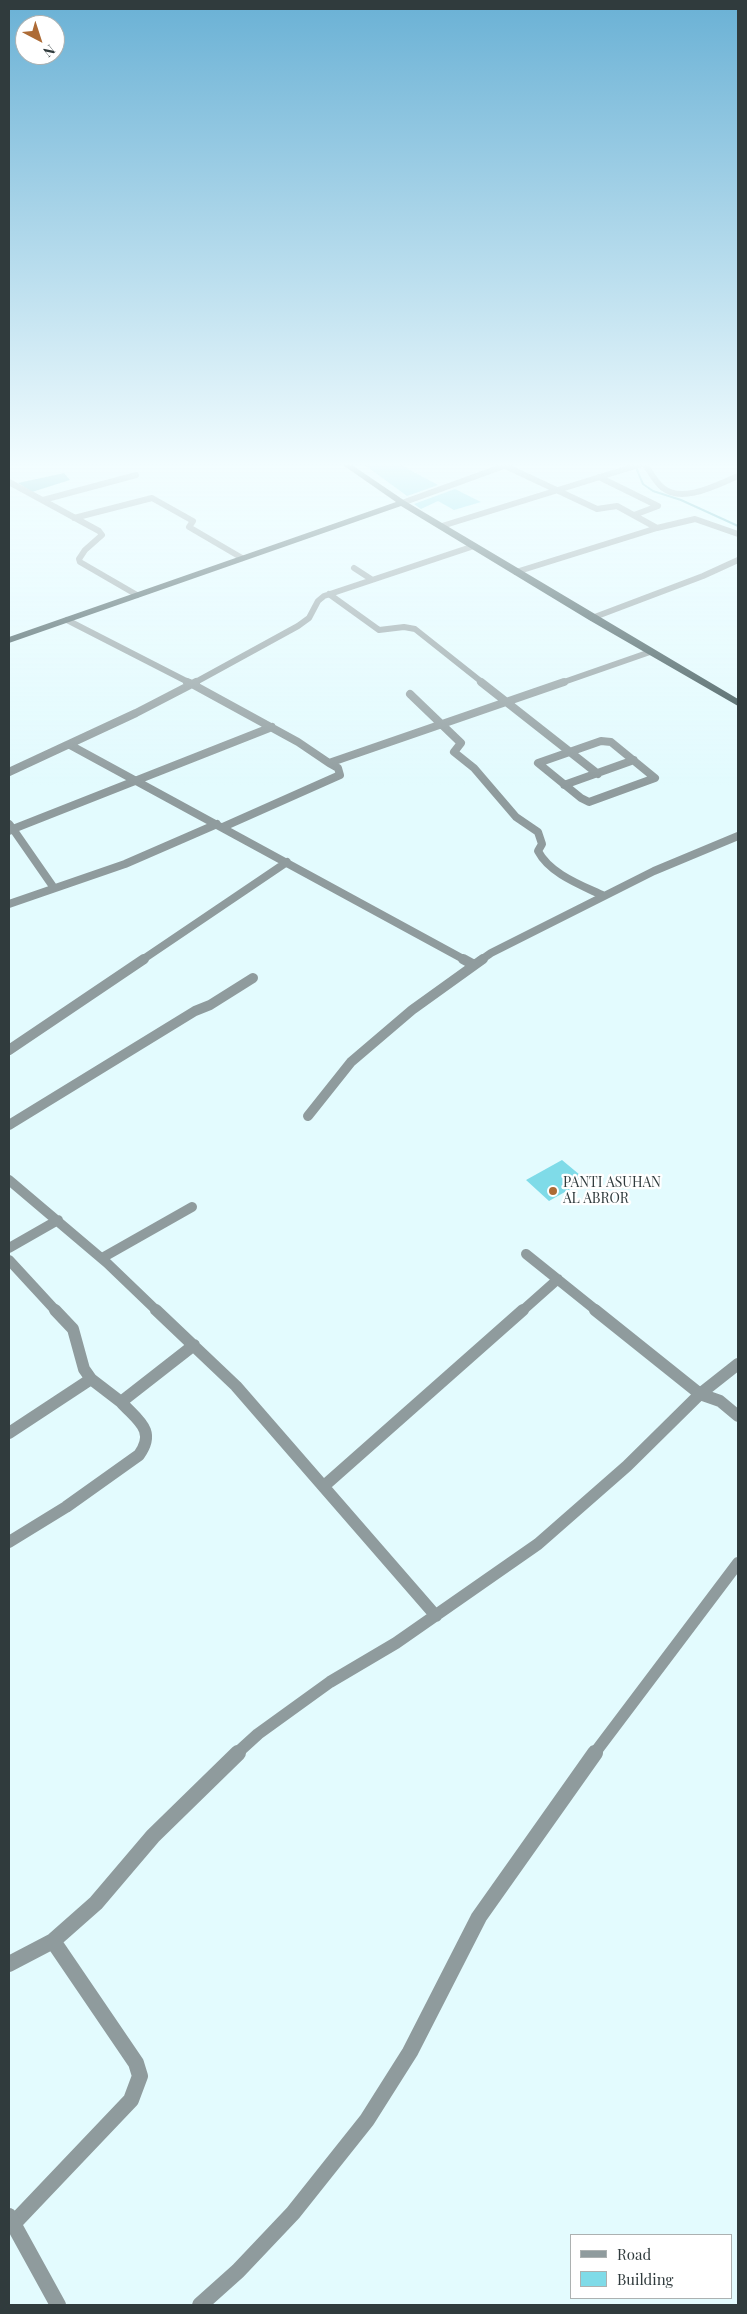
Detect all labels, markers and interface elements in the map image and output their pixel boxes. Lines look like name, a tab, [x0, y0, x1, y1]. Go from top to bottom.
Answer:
north arrow	[15, 15, 65, 65]
text: N	[39, 41, 59, 62]
place label: PANTI ASUHAN AL ABROR	[563, 1175, 661, 1208]
marker: PANTI ASUHAN AL ABROR	[547, 1185, 559, 1197]
legend	[570, 2234, 732, 2299]
text: Road	[617, 2244, 651, 2264]
text: Building	[617, 2269, 673, 2289]

